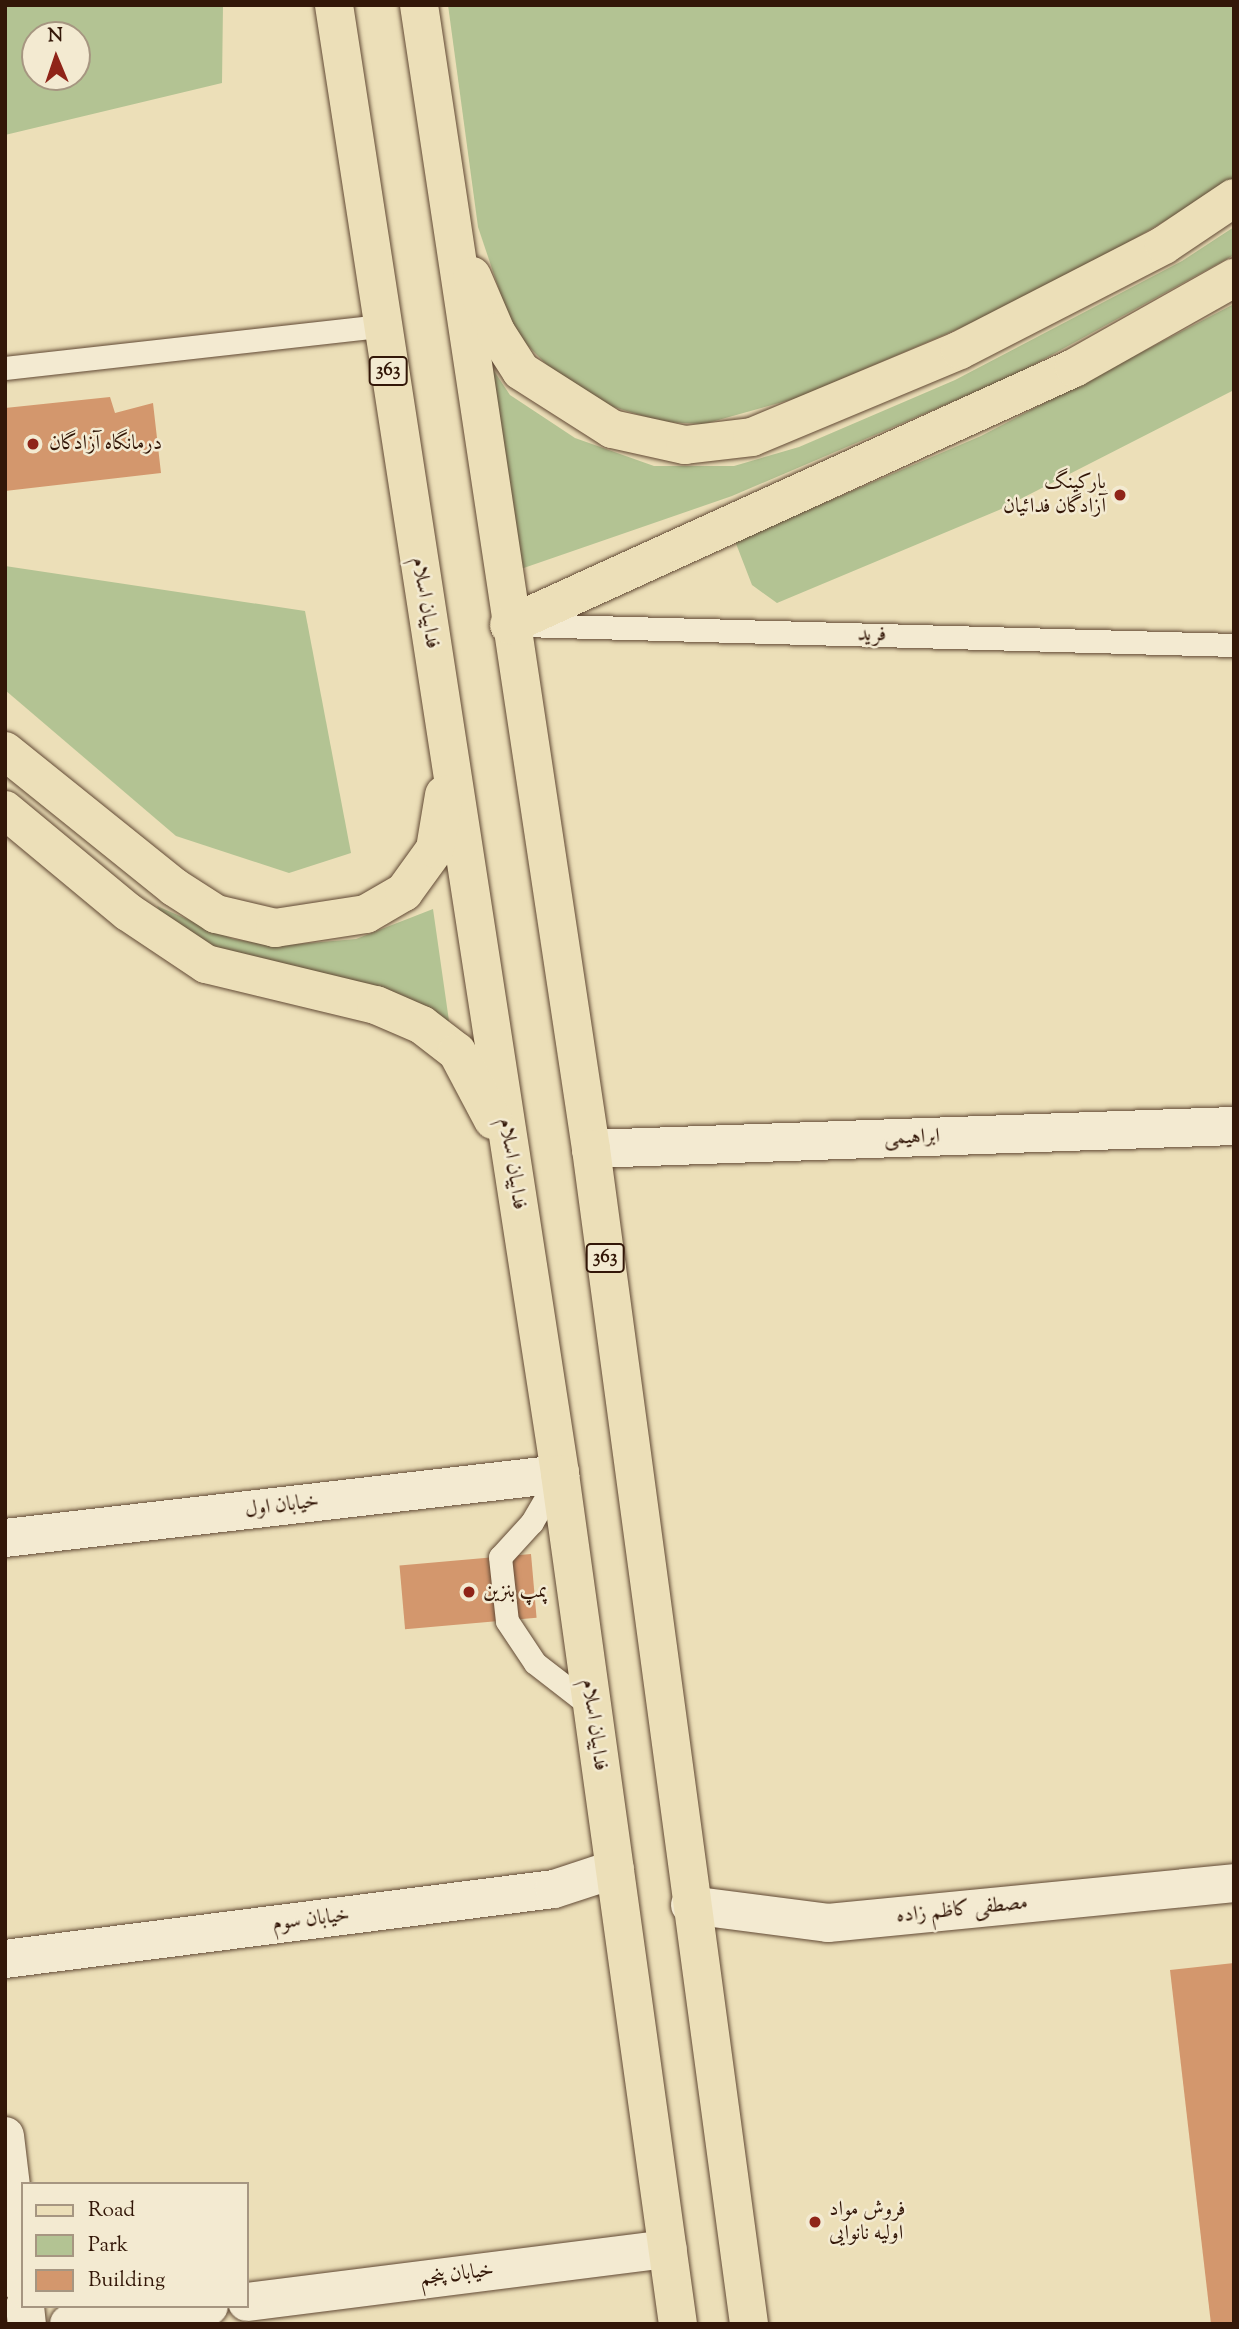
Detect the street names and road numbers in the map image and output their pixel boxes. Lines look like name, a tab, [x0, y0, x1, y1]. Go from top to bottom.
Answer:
road number: 363	[367, 356, 409, 386]
street label: فداییان اسلام	[405, 556, 445, 650]
street label: فرید	[857, 622, 887, 648]
street label: فداییان اسلام	[492, 1117, 532, 1211]
street label: ابراهیمی	[884, 1124, 940, 1152]
road number: 363	[584, 1242, 626, 1274]
street label: خیابان اول	[243, 1489, 321, 1523]
street label: فداییان اسلام	[575, 1678, 613, 1772]
street label: مصطفی کاظم زاده	[895, 1891, 1029, 1929]
street label: خیابان سوم	[271, 1903, 351, 1937]
street label: خیابان پنجم	[419, 2258, 495, 2292]

